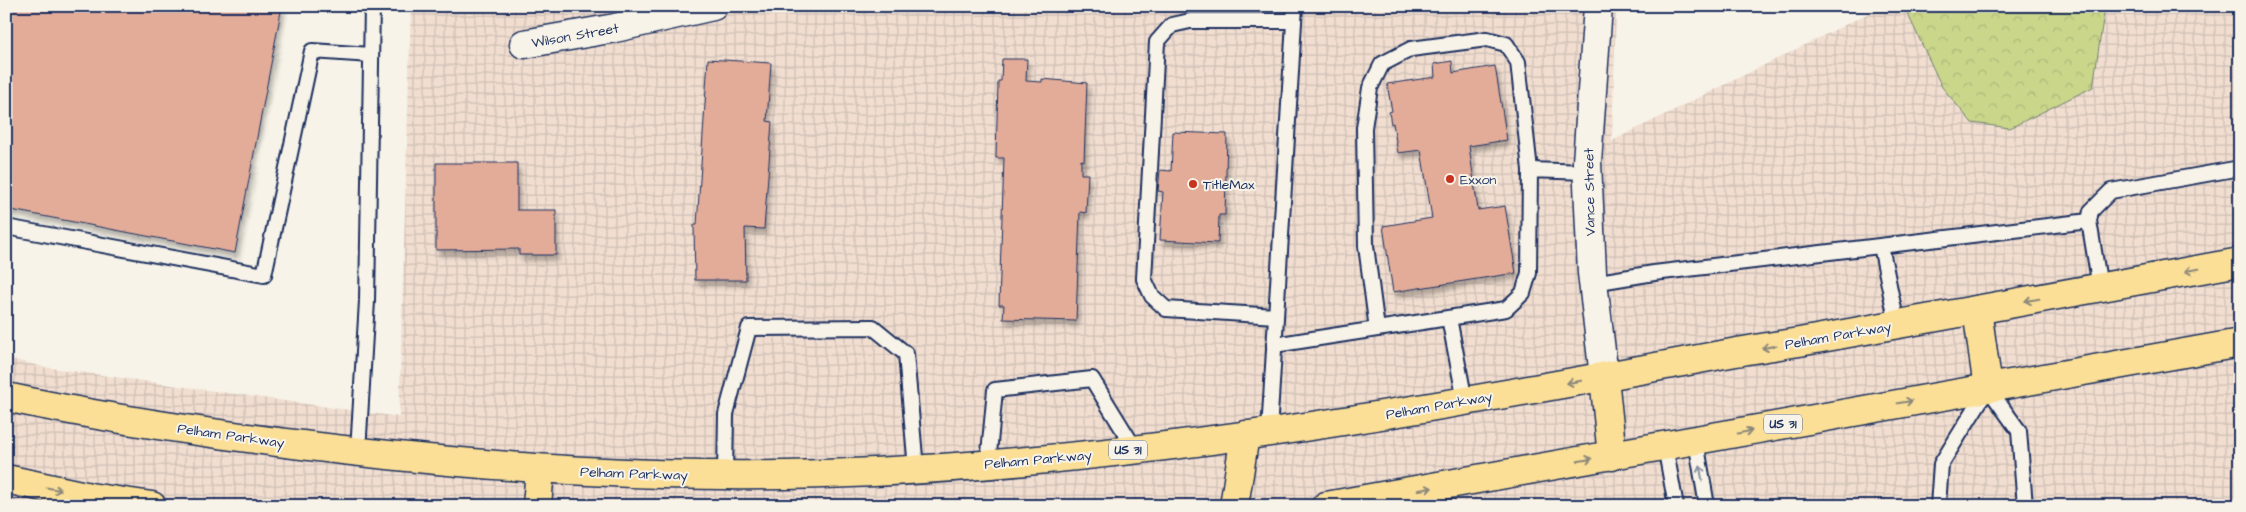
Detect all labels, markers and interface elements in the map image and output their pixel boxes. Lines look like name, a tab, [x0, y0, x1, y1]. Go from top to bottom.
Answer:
street label: Wilson Street	[530, 18, 621, 53]
street label: Vance Street	[1579, 147, 1601, 236]
place label: Exxon	[1460, 170, 1496, 190]
marker: Exxon	[1444, 173, 1456, 185]
place label: TitleMax	[1203, 175, 1255, 195]
marker: TitleMax	[1187, 178, 1199, 190]
one-way arrow	[2184, 266, 2200, 276]
one-way arrow	[2024, 295, 2040, 305]
street label: Pelham Parkway	[1783, 317, 1893, 355]
one-way arrow	[1761, 342, 1777, 352]
one-way arrow	[1567, 378, 1583, 388]
street label: Pelham Parkway	[1384, 387, 1494, 425]
one-way arrow	[1897, 397, 1913, 407]
road number: US 31	[1764, 414, 1802, 434]
street label: Pelham Parkway	[176, 419, 286, 453]
one-way arrow	[1737, 426, 1753, 436]
road number: US 31	[1109, 440, 1147, 460]
street label: Pelham Parkway	[984, 445, 1093, 475]
one-way arrow	[1577, 455, 1593, 465]
street label: Pelham Parkway	[580, 462, 688, 486]
one-way arrow	[1696, 466, 1706, 482]
one-way arrow	[1417, 483, 1433, 493]
one-way arrow	[45, 485, 61, 494]

